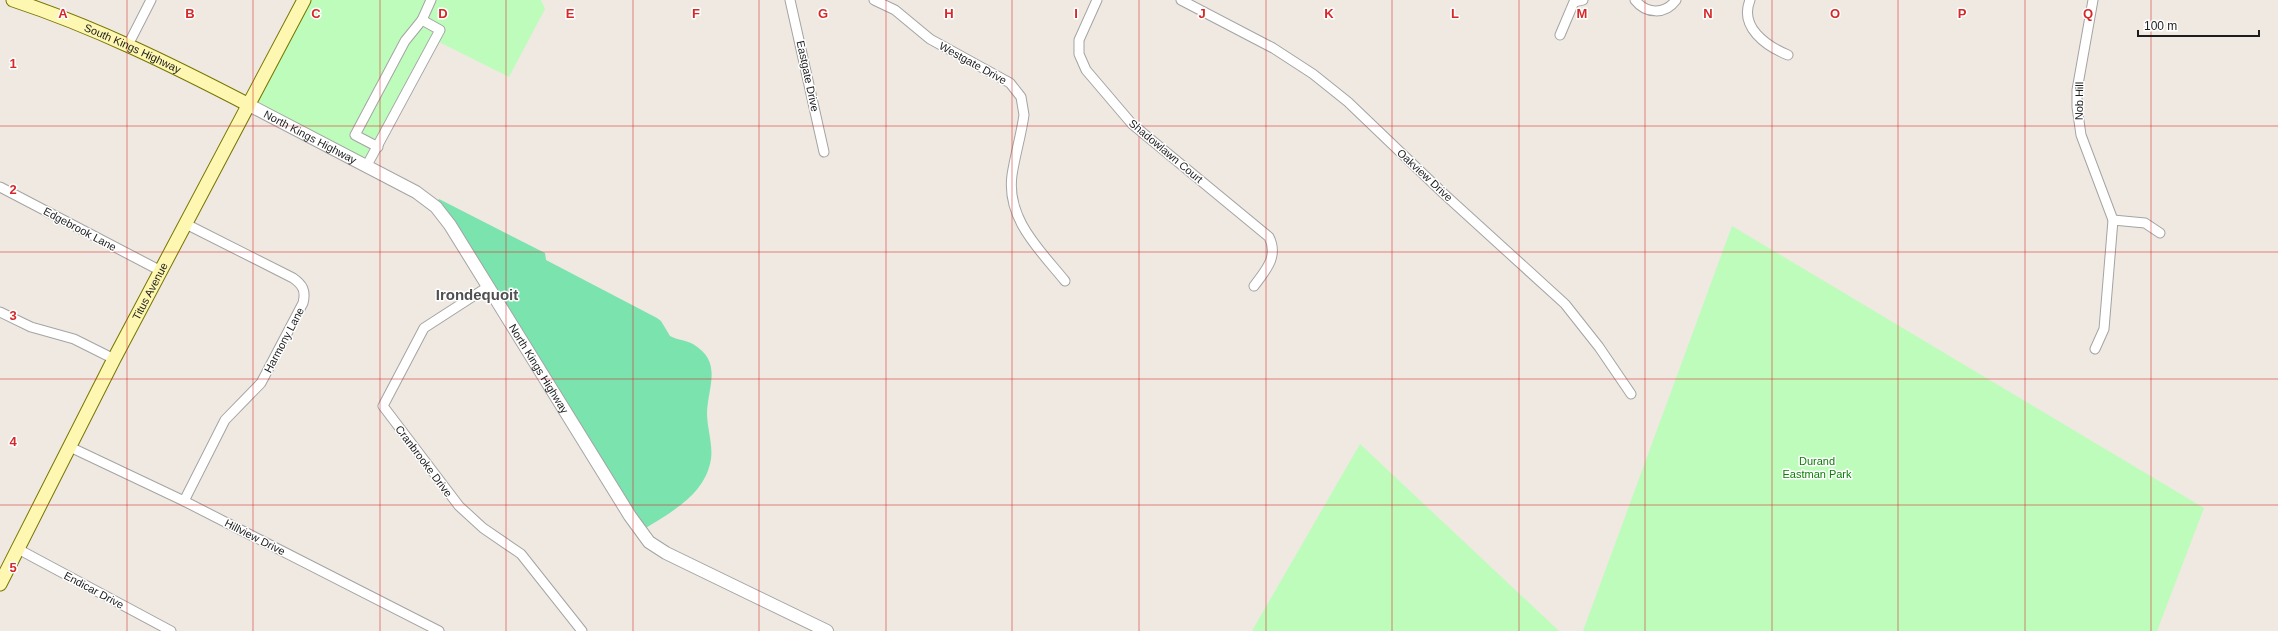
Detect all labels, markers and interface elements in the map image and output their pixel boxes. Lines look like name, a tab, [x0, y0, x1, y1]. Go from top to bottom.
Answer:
text: A	[58, 6, 68, 21]
text: B	[185, 6, 195, 21]
text: C	[311, 6, 321, 21]
text: D	[438, 6, 448, 21]
text: E	[566, 6, 575, 21]
text: F	[692, 6, 700, 21]
text: G	[818, 6, 828, 21]
text: H	[944, 6, 954, 21]
text: I	[1074, 6, 1078, 21]
text: J	[1198, 6, 1206, 21]
text: K	[1324, 6, 1334, 21]
text: L	[1451, 6, 1459, 21]
text: M	[1577, 6, 1587, 21]
text: N	[1703, 6, 1713, 21]
text: O	[1830, 6, 1840, 21]
text: P	[1958, 6, 1967, 21]
text: Q	[2083, 6, 2093, 21]
scale bar	[2138, 12, 2259, 38]
text: 100 m	[2144, 19, 2177, 33]
street label: South Kings Highway	[83, 21, 183, 76]
street label: Eastgate Drive	[795, 39, 821, 113]
street label: Westgate Drive	[937, 40, 1009, 86]
text: 1	[9, 56, 17, 71]
street label: Nob Hill	[2073, 82, 2085, 120]
street label: North Kings Highway	[262, 108, 359, 166]
street label: Shadowlawn Court	[1127, 117, 1205, 185]
street label: Oakview Drive	[1395, 146, 1455, 204]
text: 2	[9, 182, 17, 197]
street label: Edgebrook Lane	[42, 205, 118, 253]
street label: Titus Avenue	[130, 260, 170, 322]
district label: Irondequoit	[436, 286, 518, 303]
street label: Harmony Lane	[262, 305, 306, 375]
text: 3	[9, 308, 17, 323]
street label: North Kings Highway	[507, 322, 571, 416]
street label: Cranbrooke Drive	[393, 423, 455, 499]
text: 4	[9, 434, 17, 449]
park label: Durand Eastman Park	[1782, 455, 1852, 480]
street label: Hillview Drive	[223, 517, 287, 557]
text: 5	[9, 560, 17, 575]
street label: Endicar Drive	[62, 569, 126, 611]

